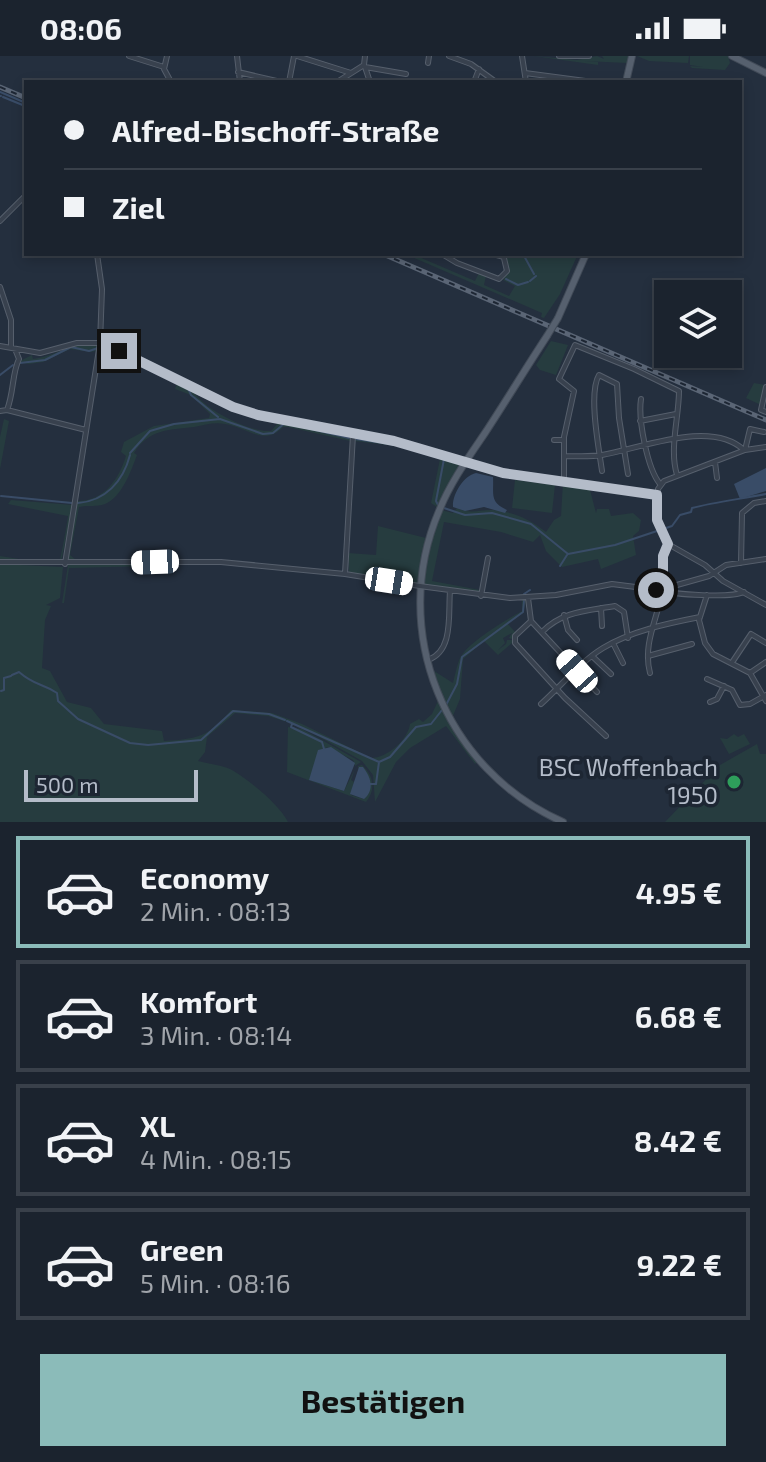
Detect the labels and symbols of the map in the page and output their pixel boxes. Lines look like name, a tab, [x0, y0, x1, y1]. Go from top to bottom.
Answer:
route end	[101, 333, 137, 369]
car	[131, 549, 179, 575]
car	[363, 565, 415, 597]
route start	[638, 572, 674, 608]
car	[552, 645, 602, 697]
place label: BSC Woffenbach 1950	[539, 752, 718, 809]
scale bar	[24, 766, 198, 802]
marker: BSC Woffenbach 1950	[725, 773, 743, 791]

